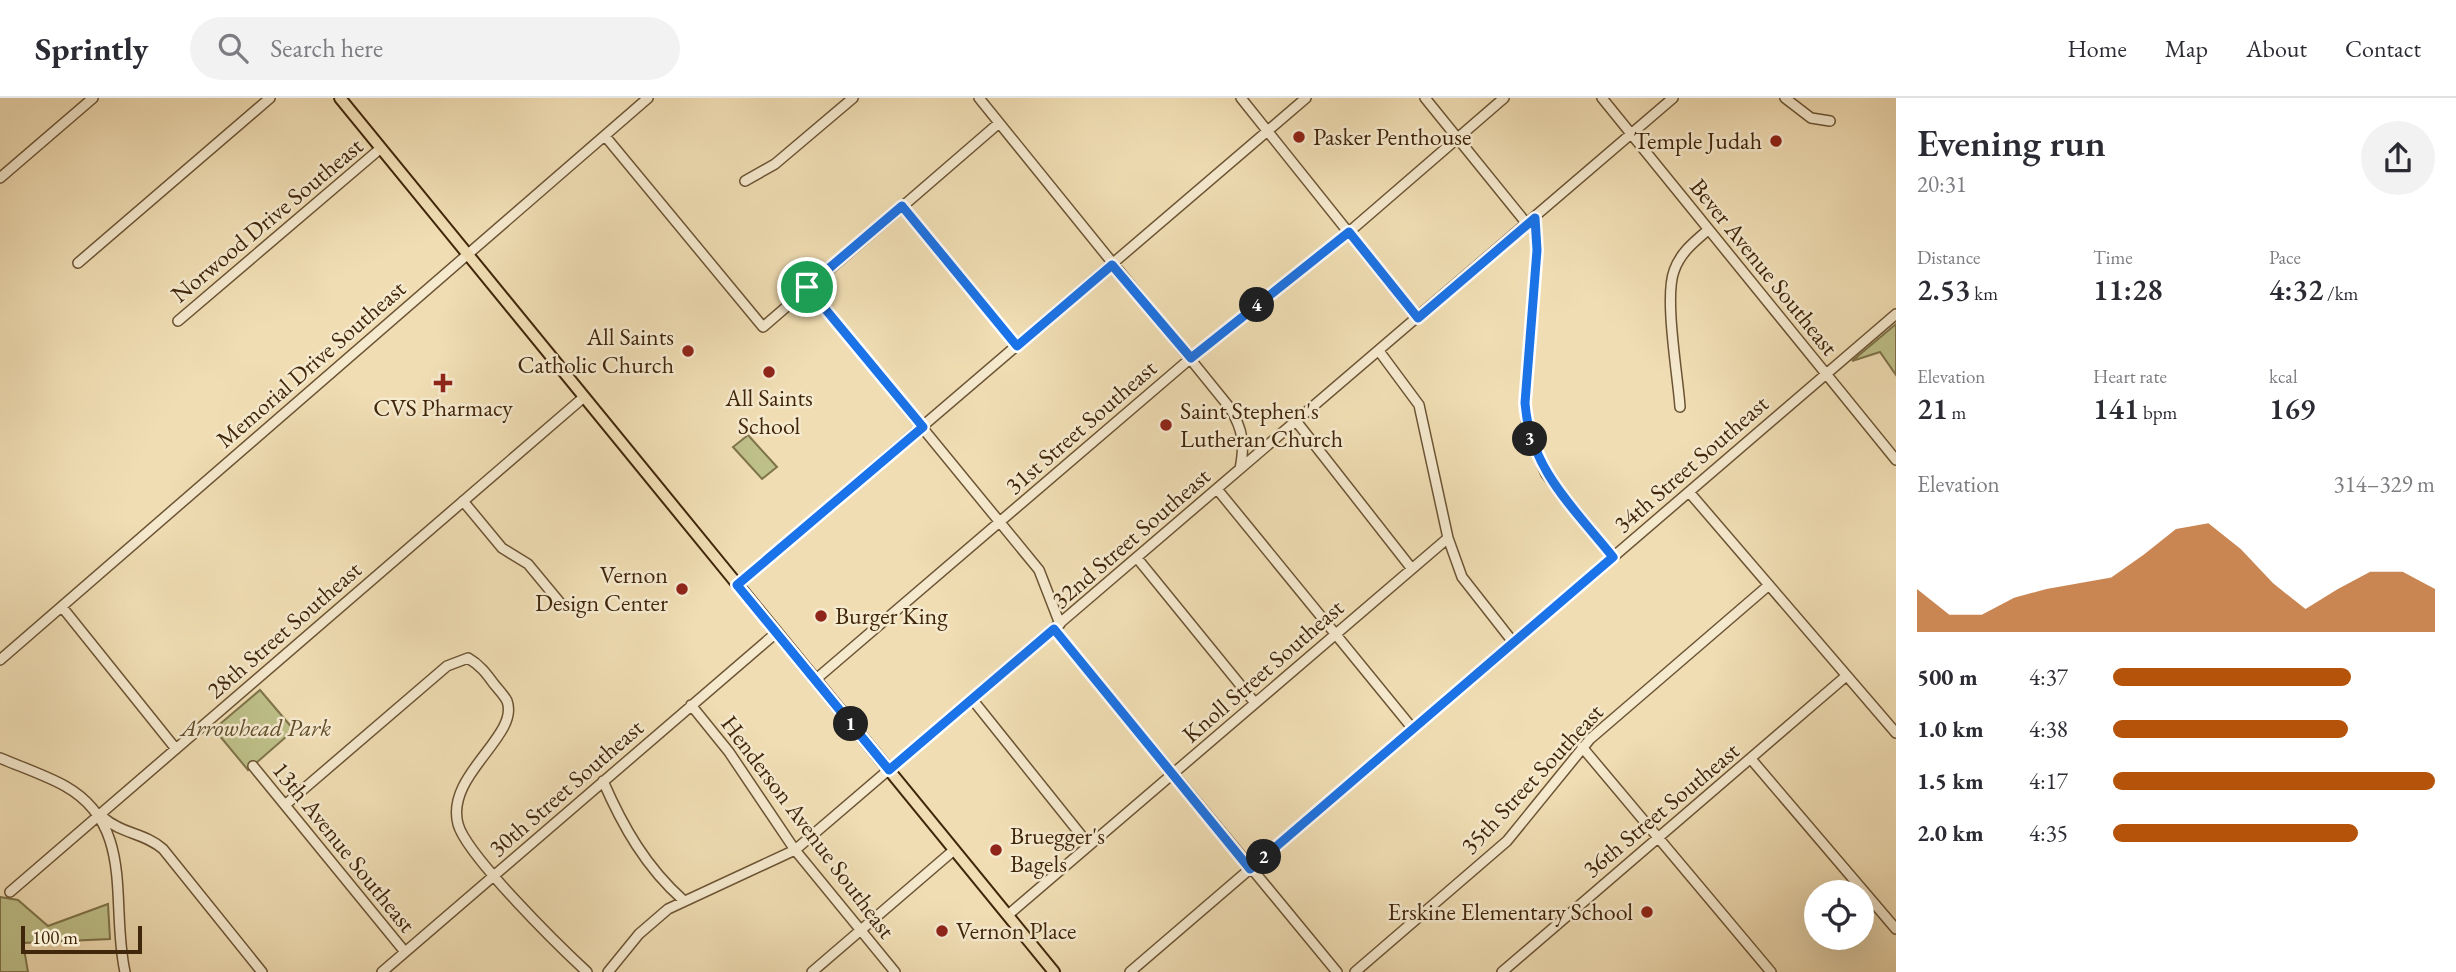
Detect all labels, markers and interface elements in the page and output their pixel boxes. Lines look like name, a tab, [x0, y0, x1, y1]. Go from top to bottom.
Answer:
search box	[190, 17, 680, 80]
text: Sprintly	[35, 27, 148, 70]
icon: search	[214, 29, 252, 67]
text: Search here	[270, 31, 383, 65]
text: Home	[2067, 33, 2127, 64]
text: Map	[2165, 33, 2208, 64]
text: About	[2246, 33, 2307, 64]
text: Contact	[2345, 33, 2421, 64]
text: Evening run	[1917, 118, 2106, 167]
place label: Pasker Penthouse	[1313, 121, 1471, 152]
button: share	[2361, 121, 2435, 195]
place label: Temple Judah	[1634, 125, 1762, 156]
marker: Pasker Penthouse	[1291, 129, 1307, 145]
street label: Norwood Drive Southeast	[164, 130, 369, 309]
marker: Temple Judah	[1768, 133, 1784, 149]
text: 20:31	[1917, 169, 1967, 199]
street label: Bever Avenue Southeast	[1683, 172, 1846, 362]
text: Distance	[1917, 245, 1980, 270]
text: Time	[2093, 245, 2133, 270]
text: Pace	[2269, 245, 2301, 270]
pin	[777, 257, 837, 317]
icon: arrive	[788, 268, 826, 306]
text: 2.53	[1917, 270, 1970, 309]
text: 11:28	[2093, 270, 2163, 309]
text: 4:32	[2269, 270, 2323, 309]
street label: Memorial Drive Southeast	[210, 273, 412, 454]
text: km	[1970, 281, 1998, 306]
text: /km	[2323, 281, 2358, 306]
pin: 4	[1240, 288, 1274, 322]
text: 4	[1251, 292, 1262, 317]
place label: All Saints Catholic Church	[518, 321, 674, 380]
marker: All Saints Catholic Church	[680, 343, 696, 359]
street label: 31st Street Southeast	[999, 352, 1163, 501]
marker: All Saints School	[761, 364, 777, 380]
text: Elevation	[1917, 364, 1985, 389]
text: Heart rate	[2093, 364, 2167, 389]
text: kcal	[2269, 364, 2298, 389]
marker: CVS Pharmacy	[435, 375, 451, 391]
place label: All Saints School	[724, 382, 813, 441]
street label: 34th Street Southeast	[1607, 388, 1775, 539]
text: 21	[1917, 389, 1948, 428]
text: 141	[2093, 389, 2139, 428]
text: 169	[2269, 389, 2315, 428]
place label: CVS Pharmacy	[373, 392, 513, 423]
place label: Saint Stephen's Lutheran Church	[1180, 395, 1343, 454]
text: m	[1948, 400, 1966, 425]
text: bpm	[2139, 400, 2177, 425]
marker: Saint Stephen's Lutheran Church	[1158, 417, 1174, 433]
pin: 3	[1512, 422, 1548, 456]
text: 3	[1524, 426, 1535, 451]
street label: 32nd Street Southeast	[1045, 460, 1217, 615]
text: Elevation	[1917, 469, 2000, 499]
text: 314–329 m	[2334, 469, 2435, 499]
street label: 28th Street Southeast	[200, 554, 368, 705]
place label: Vernon Design Center	[535, 559, 668, 618]
marker: Vernon Design Center	[674, 581, 690, 597]
street label: Knoll Street Southeast	[1175, 592, 1350, 749]
place label: Burger King	[835, 600, 948, 631]
marker: Burger King	[813, 608, 829, 624]
text: 500 m	[1917, 662, 1978, 692]
text: 4:37	[2029, 662, 2068, 692]
street label: 35th Street Southeast	[1454, 696, 1610, 861]
pin: 1	[834, 706, 868, 742]
street label: Henderson Avenue Southeast	[714, 709, 903, 945]
text: 1	[845, 711, 856, 736]
park label: Arrowhead Park	[179, 712, 331, 743]
street label: 30th Street Southeast	[482, 712, 650, 863]
text: 1.0 km	[1917, 714, 1984, 744]
text: 4:38	[2029, 714, 2068, 744]
street label: 36th Street Southeast	[1576, 735, 1746, 884]
street label: 13th Avenue Southeast	[266, 755, 423, 939]
text: 1.5 km	[1917, 766, 1984, 796]
text: 4:17	[2029, 766, 2068, 796]
text: 2.0 km	[1917, 818, 1984, 848]
text: 4:35	[2029, 818, 2068, 848]
place label: Bruegger's Bagels	[1010, 820, 1105, 879]
pin: 2	[1246, 840, 1282, 874]
marker: Bruegger's Bagels	[988, 842, 1004, 858]
text: 2	[1258, 844, 1269, 869]
map controls	[1804, 880, 1874, 950]
button: locate	[1804, 880, 1874, 950]
place label: Erskine Elementary School	[1387, 896, 1633, 927]
marker: Erskine Elementary School	[1639, 904, 1655, 920]
place label: Vernon Place	[956, 915, 1076, 946]
scale bar	[21, 923, 142, 955]
marker: Vernon Place	[934, 923, 950, 939]
text: 100 m	[32, 925, 78, 950]

